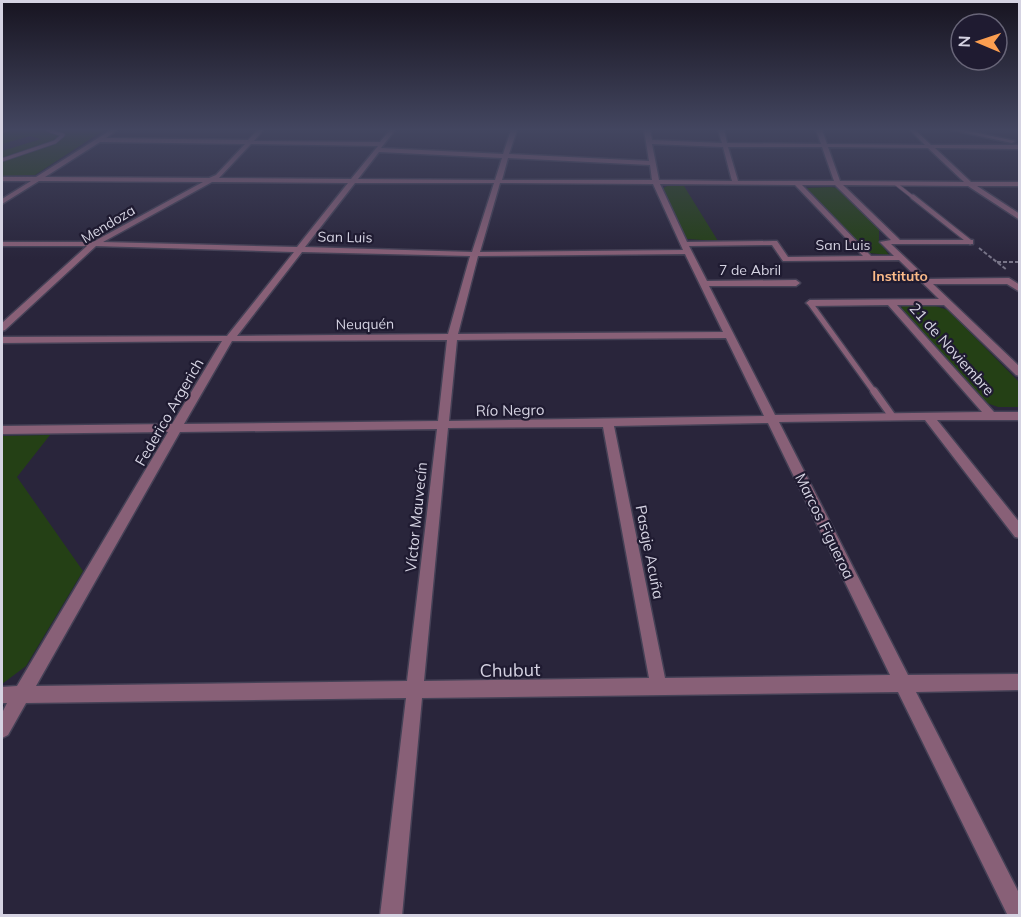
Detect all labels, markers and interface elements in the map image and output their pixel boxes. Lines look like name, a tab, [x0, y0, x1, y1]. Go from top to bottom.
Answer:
north arrow	[949, 12, 1009, 72]
text: N	[954, 35, 974, 48]
street label: Mendoza	[78, 201, 138, 247]
street label: San Luis	[317, 228, 373, 246]
street label: San Luis	[816, 236, 870, 254]
street label: 7 de Abril	[719, 261, 781, 279]
district label: Instituto	[872, 267, 928, 285]
street label: 21 de Noviembre	[905, 299, 999, 399]
street label: Neuquén	[336, 314, 394, 334]
street label: Federico Argerich	[131, 355, 207, 469]
street label: Río Negro	[475, 400, 545, 420]
street label: Víctor Mauvecín	[401, 461, 431, 573]
street label: Marcos Figueroa	[791, 470, 859, 582]
street label: Pasaje Acuña	[632, 503, 668, 601]
street label: Chubut	[479, 658, 541, 682]

